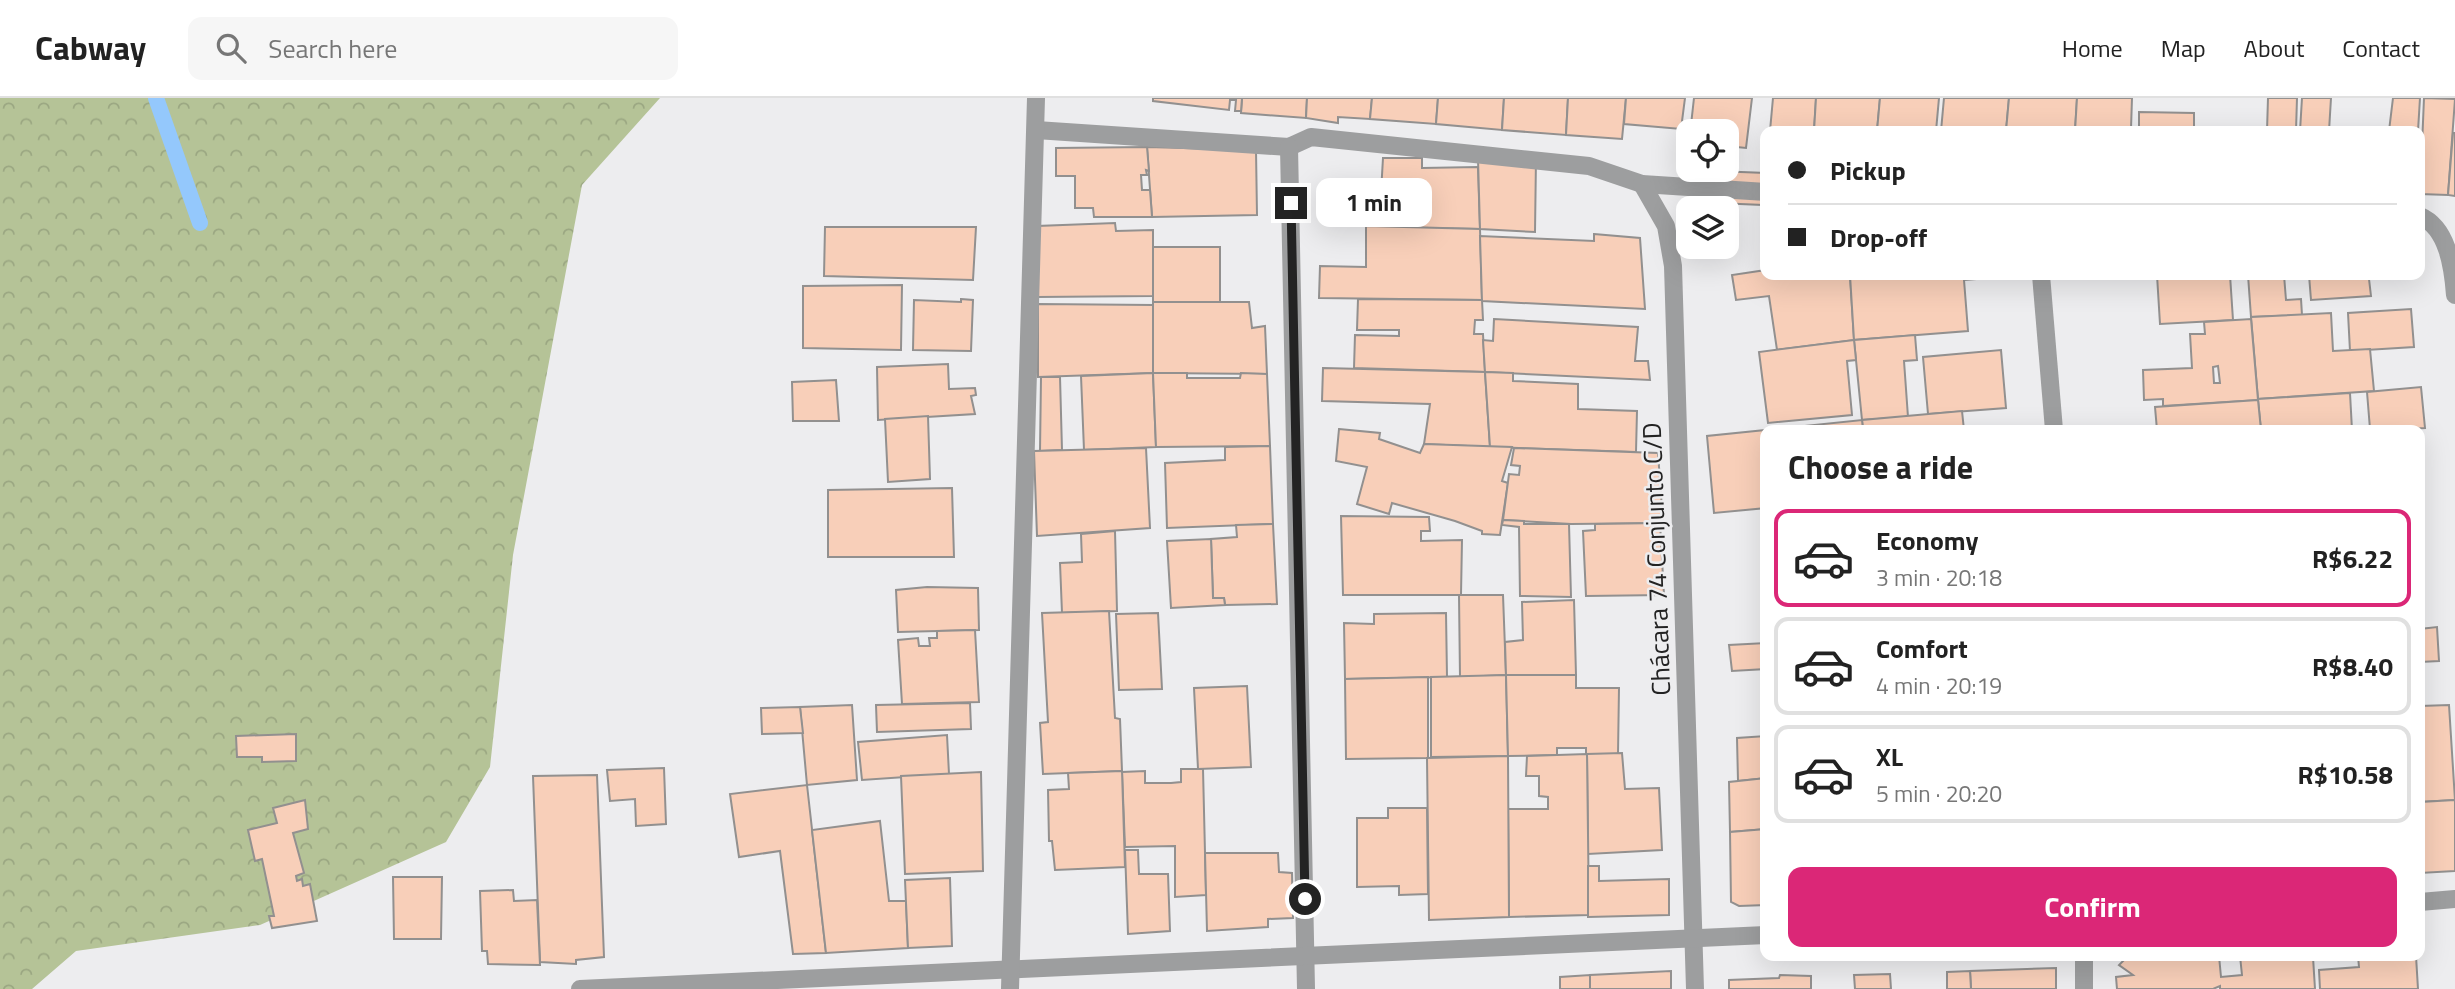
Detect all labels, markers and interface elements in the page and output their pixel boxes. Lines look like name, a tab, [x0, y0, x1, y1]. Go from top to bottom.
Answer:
search box	[188, 17, 678, 80]
text: Cabway	[35, 23, 146, 73]
icon: search	[212, 29, 250, 67]
text: Search here	[268, 29, 397, 68]
text: Home	[2062, 30, 2123, 66]
text: Map	[2161, 30, 2206, 66]
text: About	[2244, 30, 2304, 66]
text: Contact	[2342, 30, 2420, 66]
map controls	[1676, 119, 1739, 259]
button: locate	[1676, 119, 1739, 182]
text: Pickup	[1830, 151, 1906, 190]
callout: 1 min	[1316, 178, 1431, 228]
text: 1 min	[1346, 185, 1402, 220]
route end	[1275, 187, 1307, 219]
button: layers	[1676, 196, 1739, 259]
text: Drop-off	[1830, 218, 1927, 257]
street label: Chácara 74 Conjunto C/D	[1632, 422, 1680, 696]
text: Choose a ride	[1788, 443, 1973, 491]
text: Economy	[1876, 521, 1978, 560]
icon: car	[1792, 527, 1855, 590]
text: R$6.22	[2312, 539, 2393, 578]
text: 3 min · 20:18	[1876, 560, 2002, 595]
text: Comfort	[1876, 629, 1968, 668]
icon: car	[1792, 635, 1855, 698]
text: R$8.40	[2312, 647, 2393, 686]
text: 4 min · 20:19	[1876, 668, 2002, 703]
text: XL	[1876, 737, 1903, 776]
icon: car	[1792, 743, 1855, 806]
text: R$10.58	[2297, 755, 2393, 794]
text: 5 min · 20:20	[1876, 776, 2002, 811]
button: Confirm	[1788, 867, 2397, 947]
route start	[1289, 883, 1321, 915]

